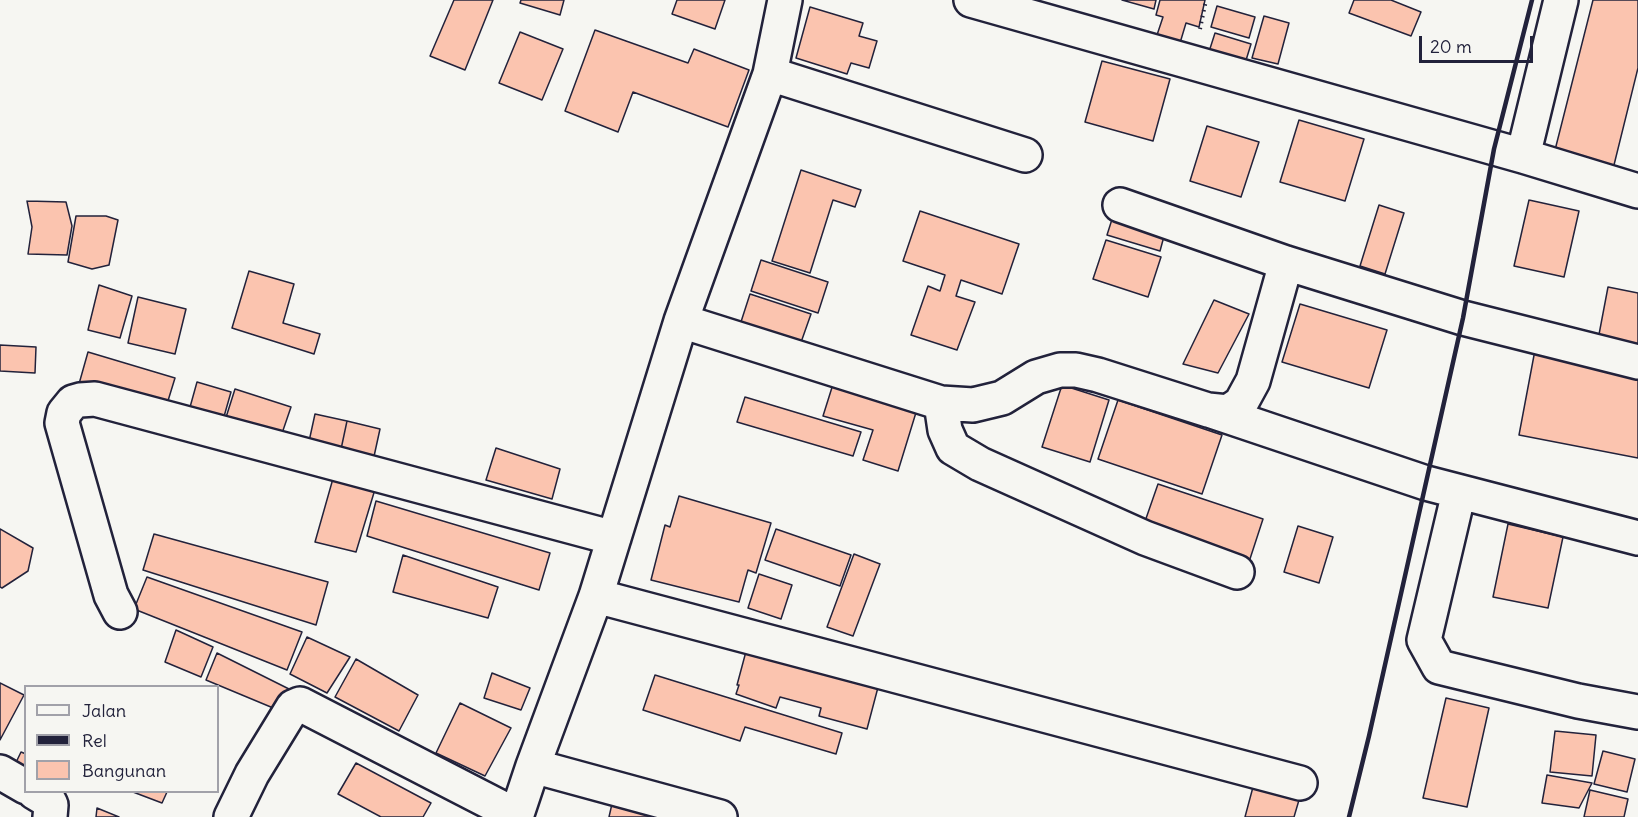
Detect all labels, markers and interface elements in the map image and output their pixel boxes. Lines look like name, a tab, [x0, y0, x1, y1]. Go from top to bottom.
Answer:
scale bar	[1422, 24, 1536, 62]
text: 20 m	[1430, 35, 1472, 58]
legend	[24, 685, 219, 793]
text: Jalan	[82, 699, 126, 722]
text: Rel	[82, 729, 107, 752]
text: Bangunan	[82, 759, 166, 782]

